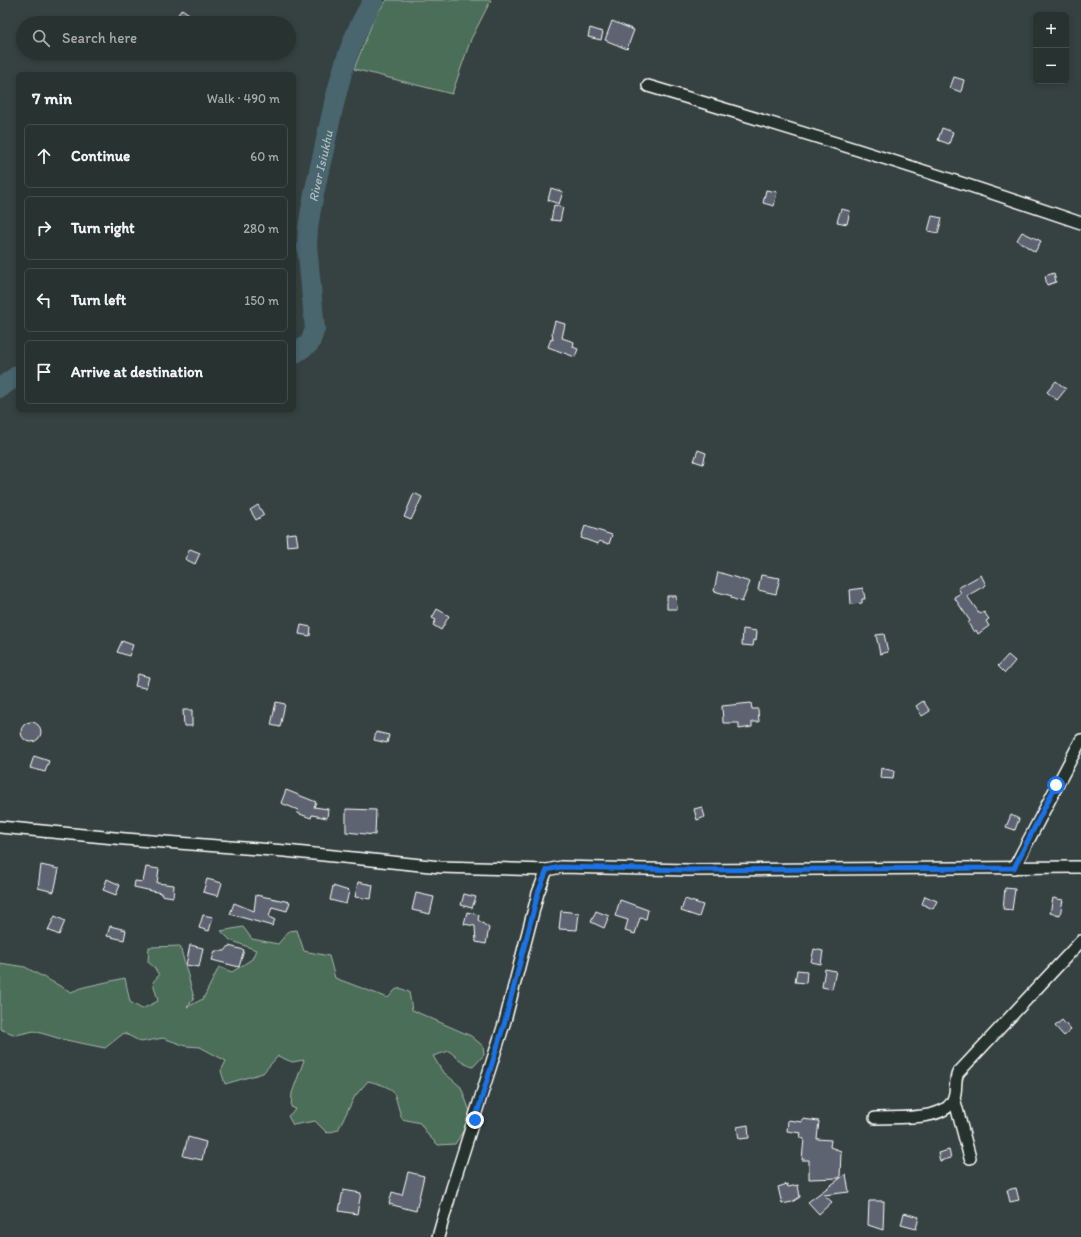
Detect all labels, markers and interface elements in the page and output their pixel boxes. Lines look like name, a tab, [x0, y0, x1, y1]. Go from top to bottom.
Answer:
map controls	[1033, 12, 1069, 84]
button: +	[1033, 12, 1069, 48]
search box	[16, 16, 296, 60]
icon: search	[30, 27, 52, 49]
text: Search here	[62, 29, 137, 47]
button: −	[1033, 48, 1069, 84]
text: 7 min	[32, 88, 72, 108]
text: Walk · 490 m	[207, 91, 280, 106]
water label: River Isiukhu	[305, 128, 336, 203]
icon: ahead	[33, 145, 55, 167]
text: Continue	[71, 147, 130, 165]
text: 60 m	[250, 149, 279, 164]
icon: right	[33, 217, 55, 239]
text: Turn right	[71, 219, 135, 237]
text: 280 m	[243, 221, 279, 236]
icon: left	[33, 289, 55, 311]
text: Turn left	[71, 291, 126, 309]
text: 150 m	[244, 293, 279, 308]
icon: arrive	[33, 361, 55, 383]
text: Arrive at destination	[71, 363, 203, 381]
route start	[1047, 776, 1065, 794]
route end	[466, 1111, 484, 1129]

